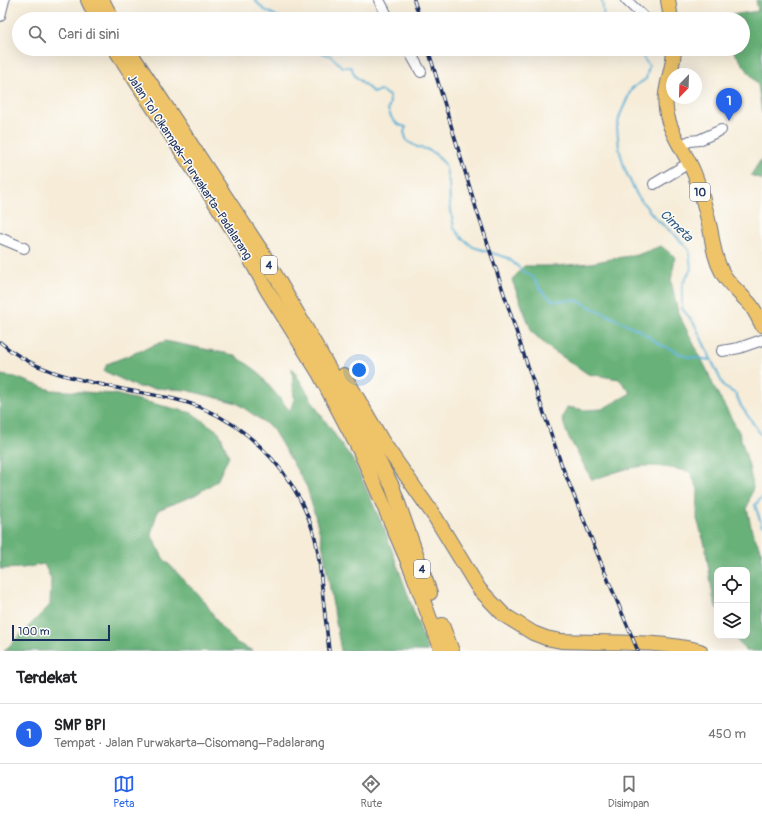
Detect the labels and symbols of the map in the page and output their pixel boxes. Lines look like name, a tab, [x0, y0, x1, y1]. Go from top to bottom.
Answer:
north arrow	[666, 68, 702, 104]
street label: Jalan Tol Cikampek–Purwakarta–Padalarang	[124, 72, 255, 263]
pin: 1	[716, 88, 742, 121]
road number: 10	[690, 183, 710, 201]
water label: Cimeta	[657, 206, 697, 246]
road number: 4	[261, 256, 277, 274]
your location	[349, 360, 369, 380]
road number: 4	[414, 560, 430, 578]
scale bar	[12, 623, 110, 642]

